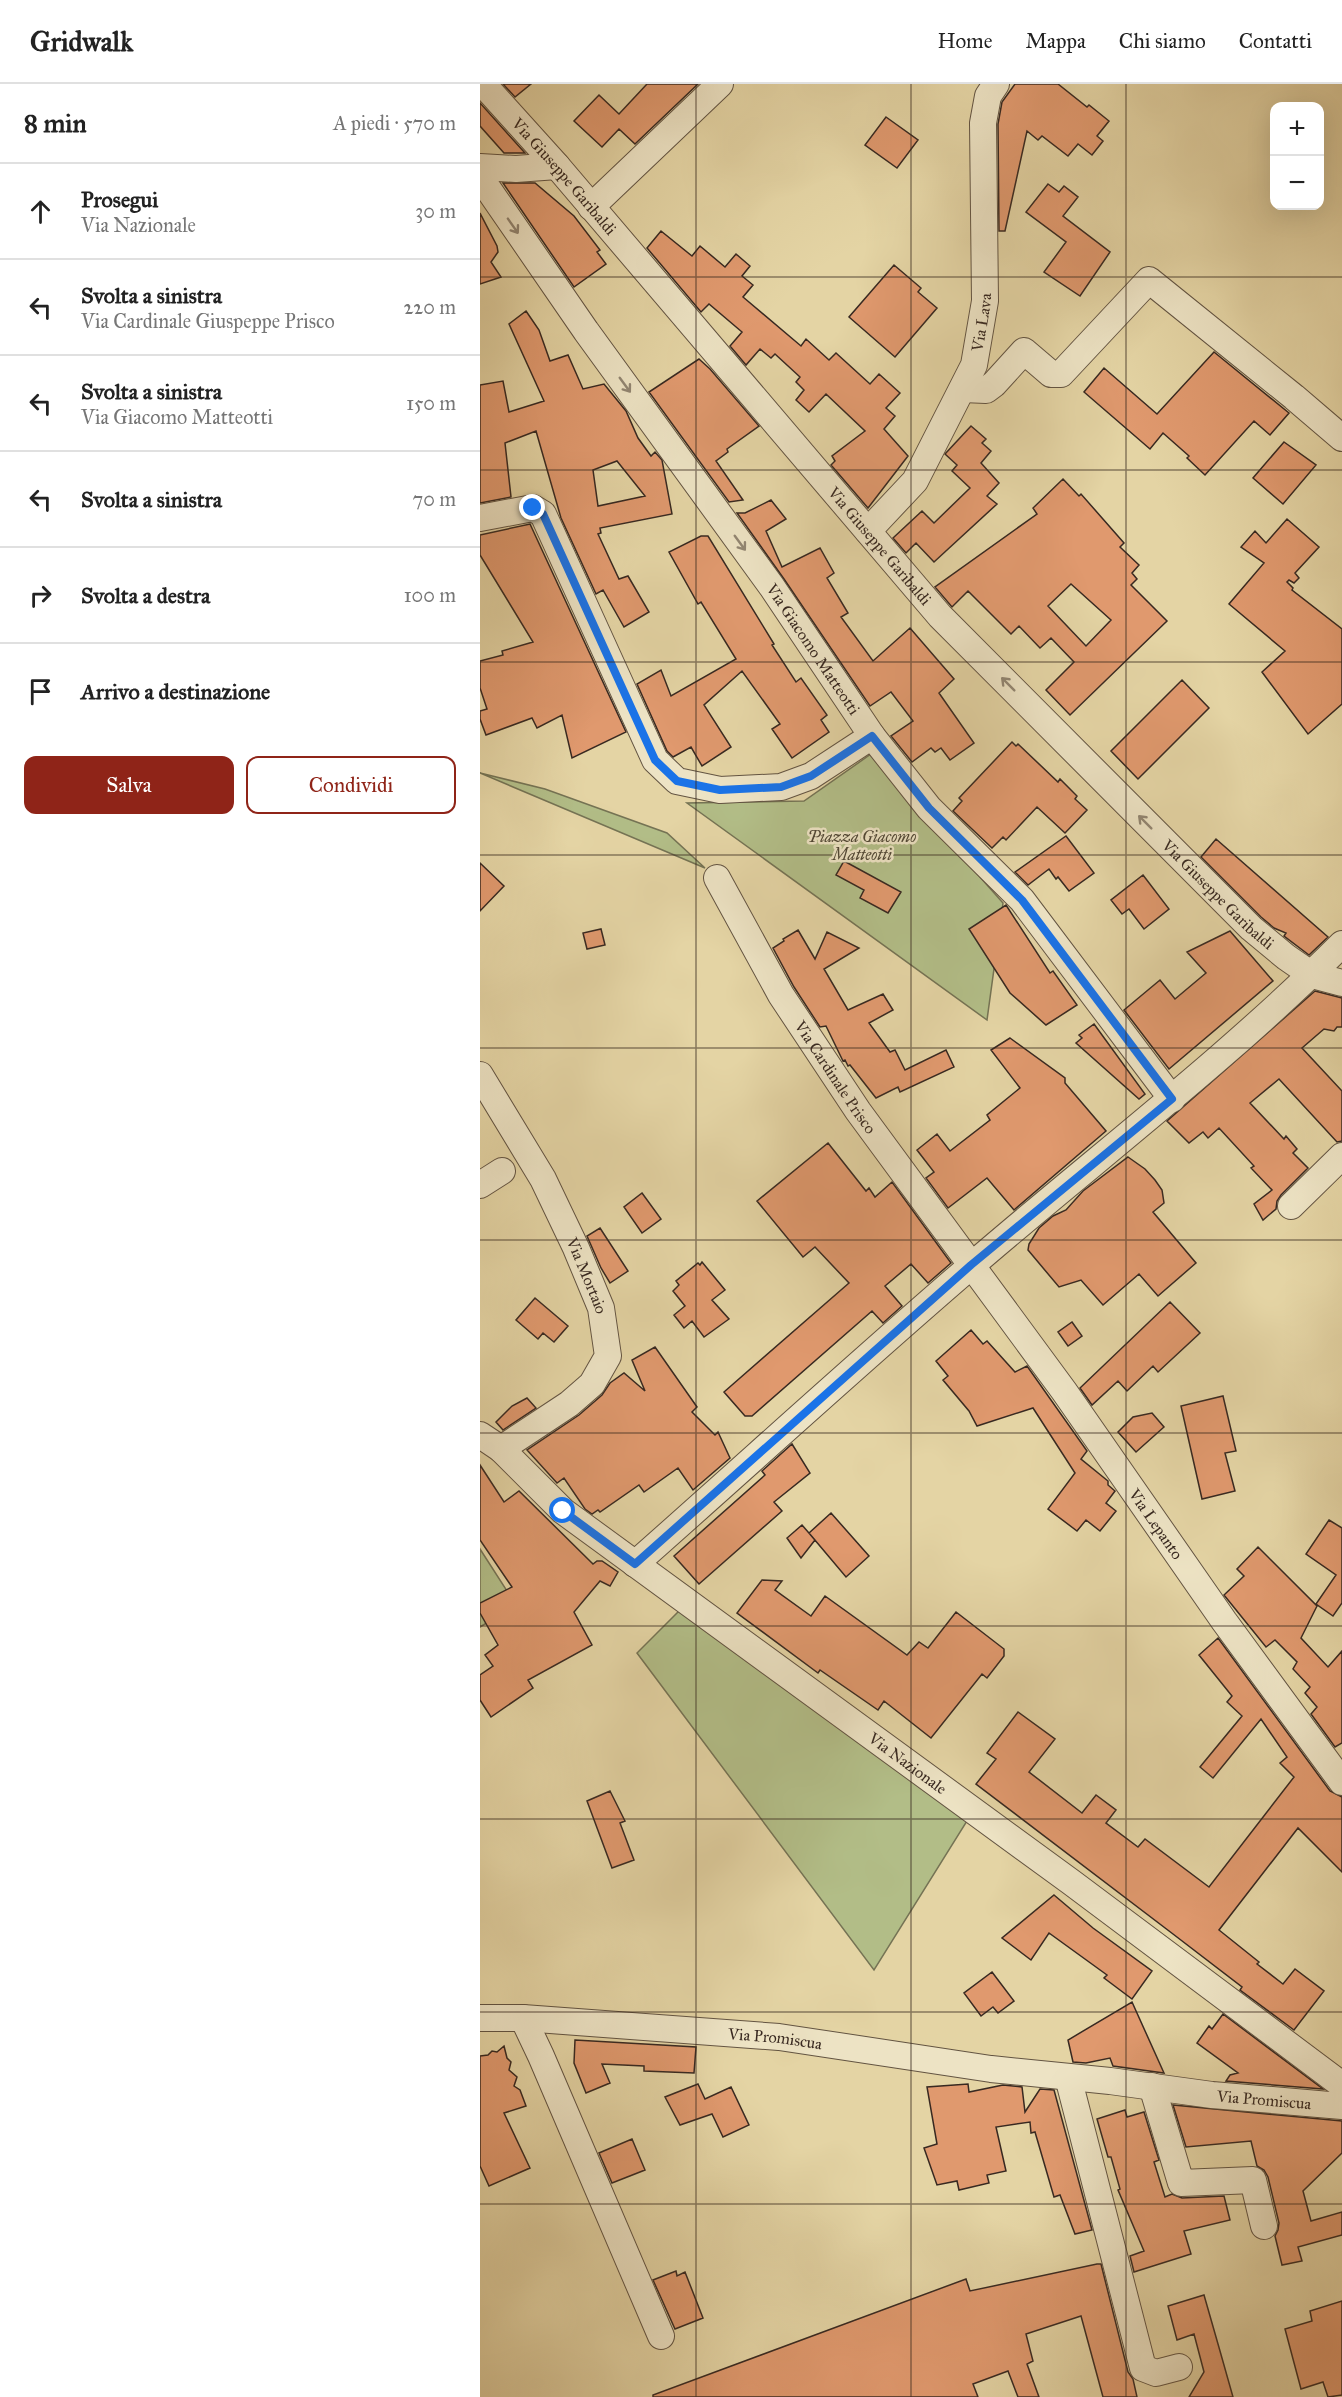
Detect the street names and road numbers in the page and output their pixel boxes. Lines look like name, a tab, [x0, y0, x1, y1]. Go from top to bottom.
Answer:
street label: Via Giuseppe Garibaldi	[508, 113, 621, 239]
street label: Via Lava	[967, 293, 995, 354]
street label: Via Giuseppe Garibaldi	[824, 482, 936, 609]
street label: Via Giacomo Matteotti	[762, 579, 865, 719]
street label: Via Giuseppe Garibaldi	[1158, 835, 1279, 953]
street label: Via Cardinale Prisco	[791, 1016, 881, 1137]
street label: Via Mortaio	[562, 1233, 611, 1315]
street label: Via Lepanto	[1125, 1484, 1187, 1563]
street label: Via Nazionale	[864, 1727, 951, 1798]
street label: Via Promiscua	[726, 2024, 824, 2053]
street label: Via Promiscua	[1215, 2086, 1312, 2113]

